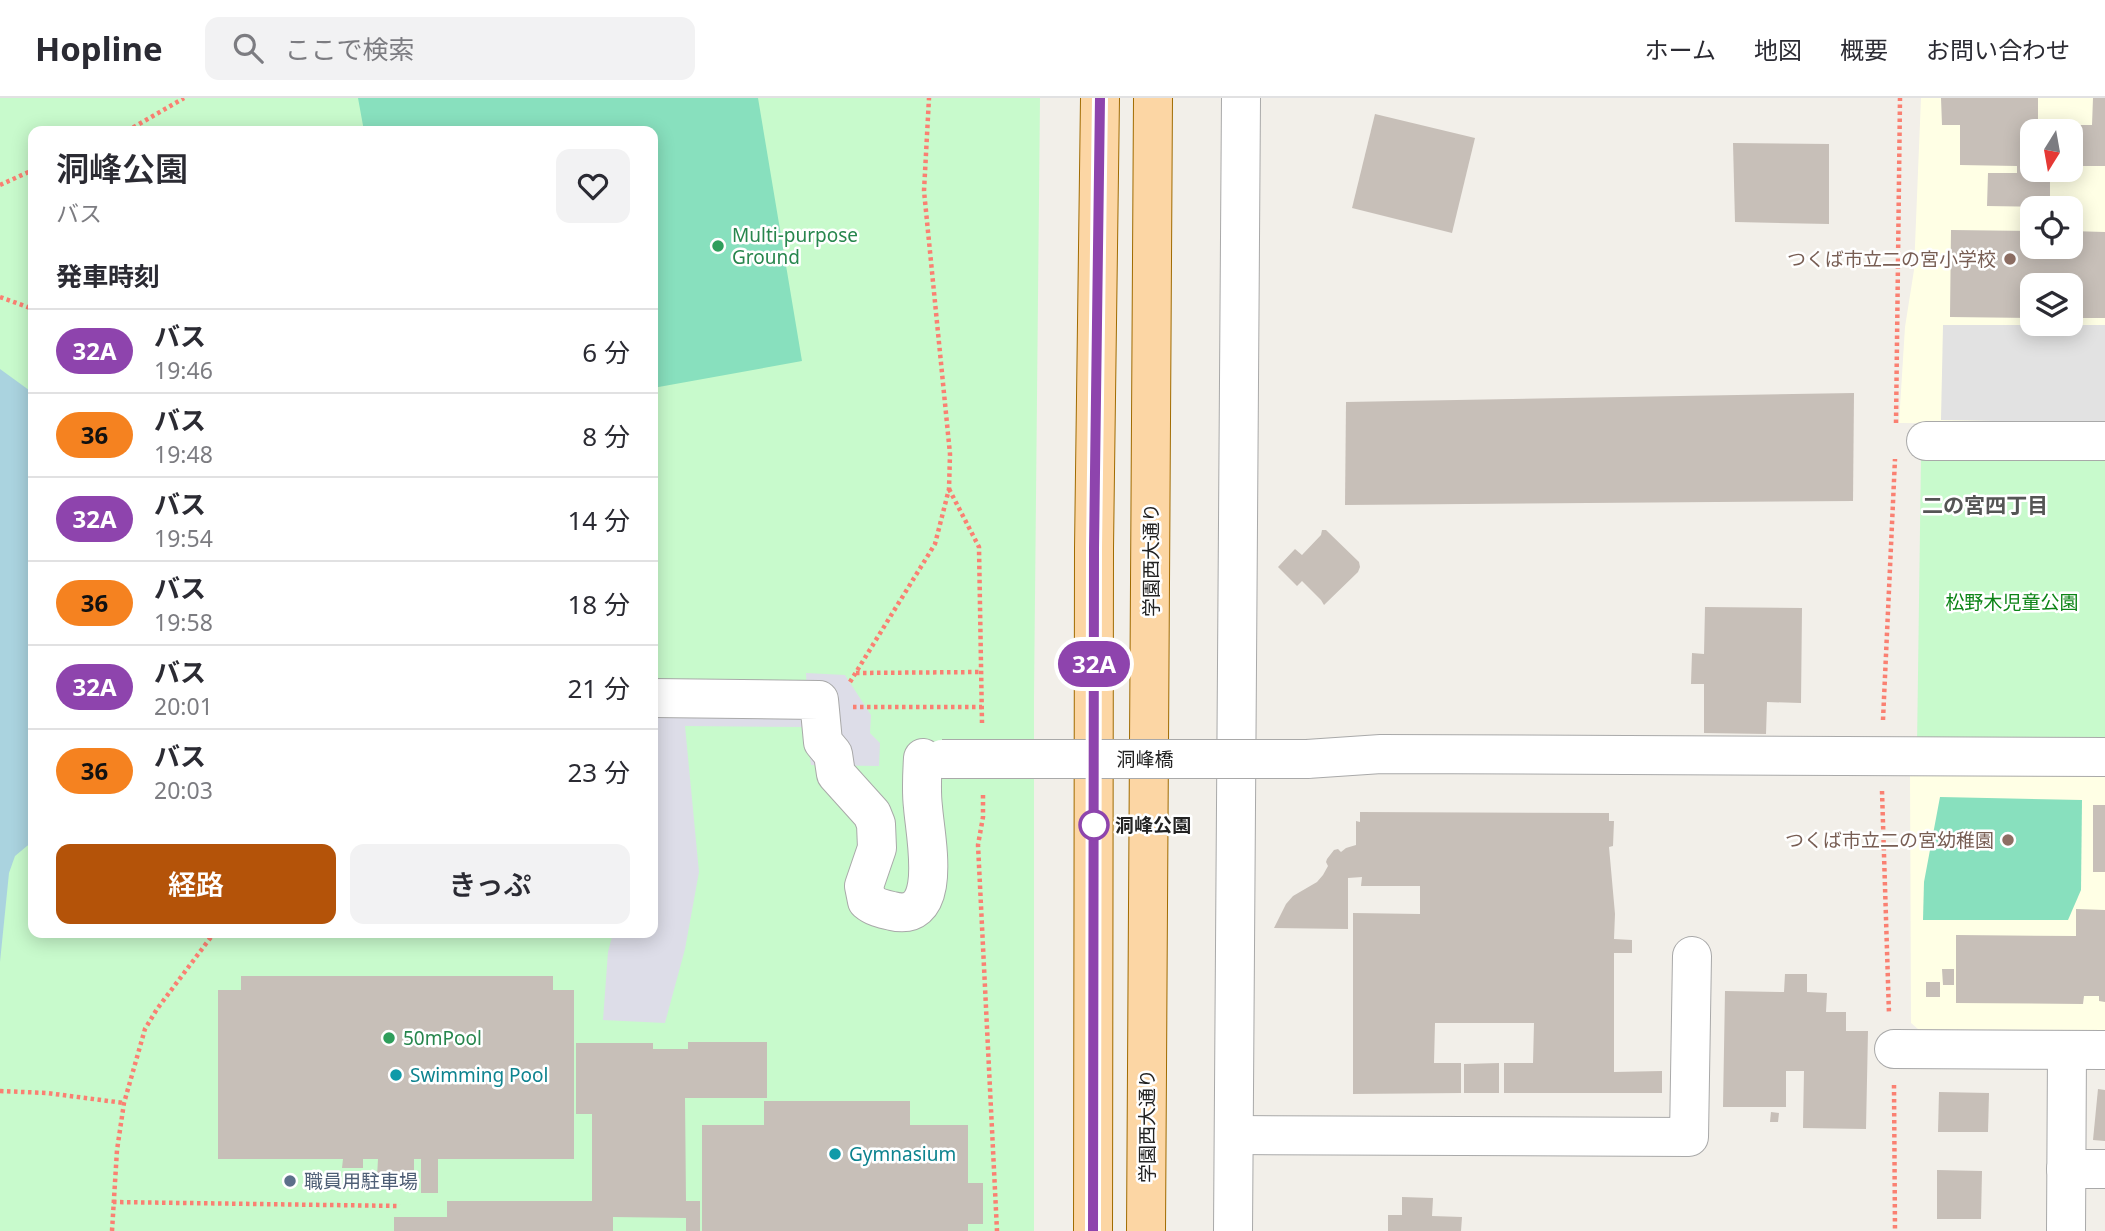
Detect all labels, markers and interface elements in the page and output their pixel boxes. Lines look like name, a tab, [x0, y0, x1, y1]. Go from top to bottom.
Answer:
search box	[205, 17, 695, 80]
text: Hopline	[35, 26, 163, 71]
icon: search	[229, 29, 267, 67]
text: ここで検索	[285, 31, 415, 67]
text: ホーム	[1645, 33, 1716, 66]
text: 地図	[1754, 33, 1802, 66]
text: 概要	[1840, 33, 1888, 66]
text: お問い合わせ	[1926, 33, 2070, 66]
north arrow	[2020, 119, 2082, 182]
map controls	[2020, 119, 2083, 336]
text: 洞峰公園	[56, 146, 188, 191]
button: heart	[556, 149, 630, 223]
button: locate	[2020, 196, 2083, 259]
text: バス	[56, 197, 102, 229]
place label: Multi-purpose Ground	[732, 222, 858, 270]
marker: Multi-purpose Ground	[710, 238, 726, 254]
place label: つくば市立二の宮小学校	[1787, 246, 1996, 272]
marker: つくば市立二の宮小学校	[2002, 251, 2018, 267]
text: 発車時刻	[56, 258, 160, 294]
button: layers	[2020, 273, 2083, 336]
text: バス	[154, 318, 206, 354]
text: 32A	[72, 334, 117, 367]
text: 6 分	[582, 334, 630, 370]
text: 19:46	[154, 354, 213, 386]
text: バス	[154, 402, 206, 438]
text: 36	[81, 418, 108, 451]
text: 8 分	[582, 418, 630, 454]
text: 19:48	[154, 438, 213, 470]
text: バス	[154, 486, 206, 522]
district label: 二の宮四丁目	[1922, 491, 2048, 519]
text: 32A	[72, 502, 117, 535]
text: 14 分	[567, 502, 630, 538]
street label: 学園西大通り	[1138, 503, 1164, 617]
text: 19:54	[154, 522, 213, 554]
text: バス	[154, 570, 206, 606]
text: 36	[81, 586, 108, 619]
text: 18 分	[567, 586, 630, 622]
park label: 松野木児童公園	[1945, 589, 2079, 615]
text: 19:58	[154, 606, 213, 638]
line badge: 32A	[1054, 641, 1134, 687]
text: 32A	[1072, 647, 1116, 680]
text: バス	[154, 654, 206, 690]
text: 32A	[72, 670, 117, 703]
text: 21 分	[567, 670, 630, 706]
text: 20:01	[154, 690, 213, 722]
text: バス	[154, 738, 206, 774]
street label: 洞峰橋	[1116, 746, 1174, 772]
text: 36	[81, 754, 108, 787]
text: 23 分	[567, 754, 630, 790]
text: 20:03	[154, 774, 213, 806]
marker: 洞峰公園	[1079, 810, 1109, 840]
place label: 洞峰公園	[1115, 812, 1191, 838]
place label: つくば市立二の宮幼稚園	[1785, 827, 1994, 853]
marker: つくば市立二の宮幼稚園	[2000, 832, 2016, 848]
button: 経路	[56, 844, 336, 924]
button: きっぷ	[350, 844, 630, 924]
place label: 50mPool	[403, 1025, 482, 1051]
marker: 50mPool	[381, 1030, 397, 1046]
place label: Swimming Pool	[410, 1062, 548, 1088]
marker: Swimming Pool	[388, 1067, 404, 1083]
street label: 学園西大通り	[1134, 1069, 1160, 1183]
place label: Gymnasium	[849, 1141, 956, 1167]
marker: Gymnasium	[827, 1146, 843, 1162]
place label: 職員用駐車場	[304, 1168, 418, 1194]
marker: 職員用駐車場	[282, 1173, 298, 1189]

